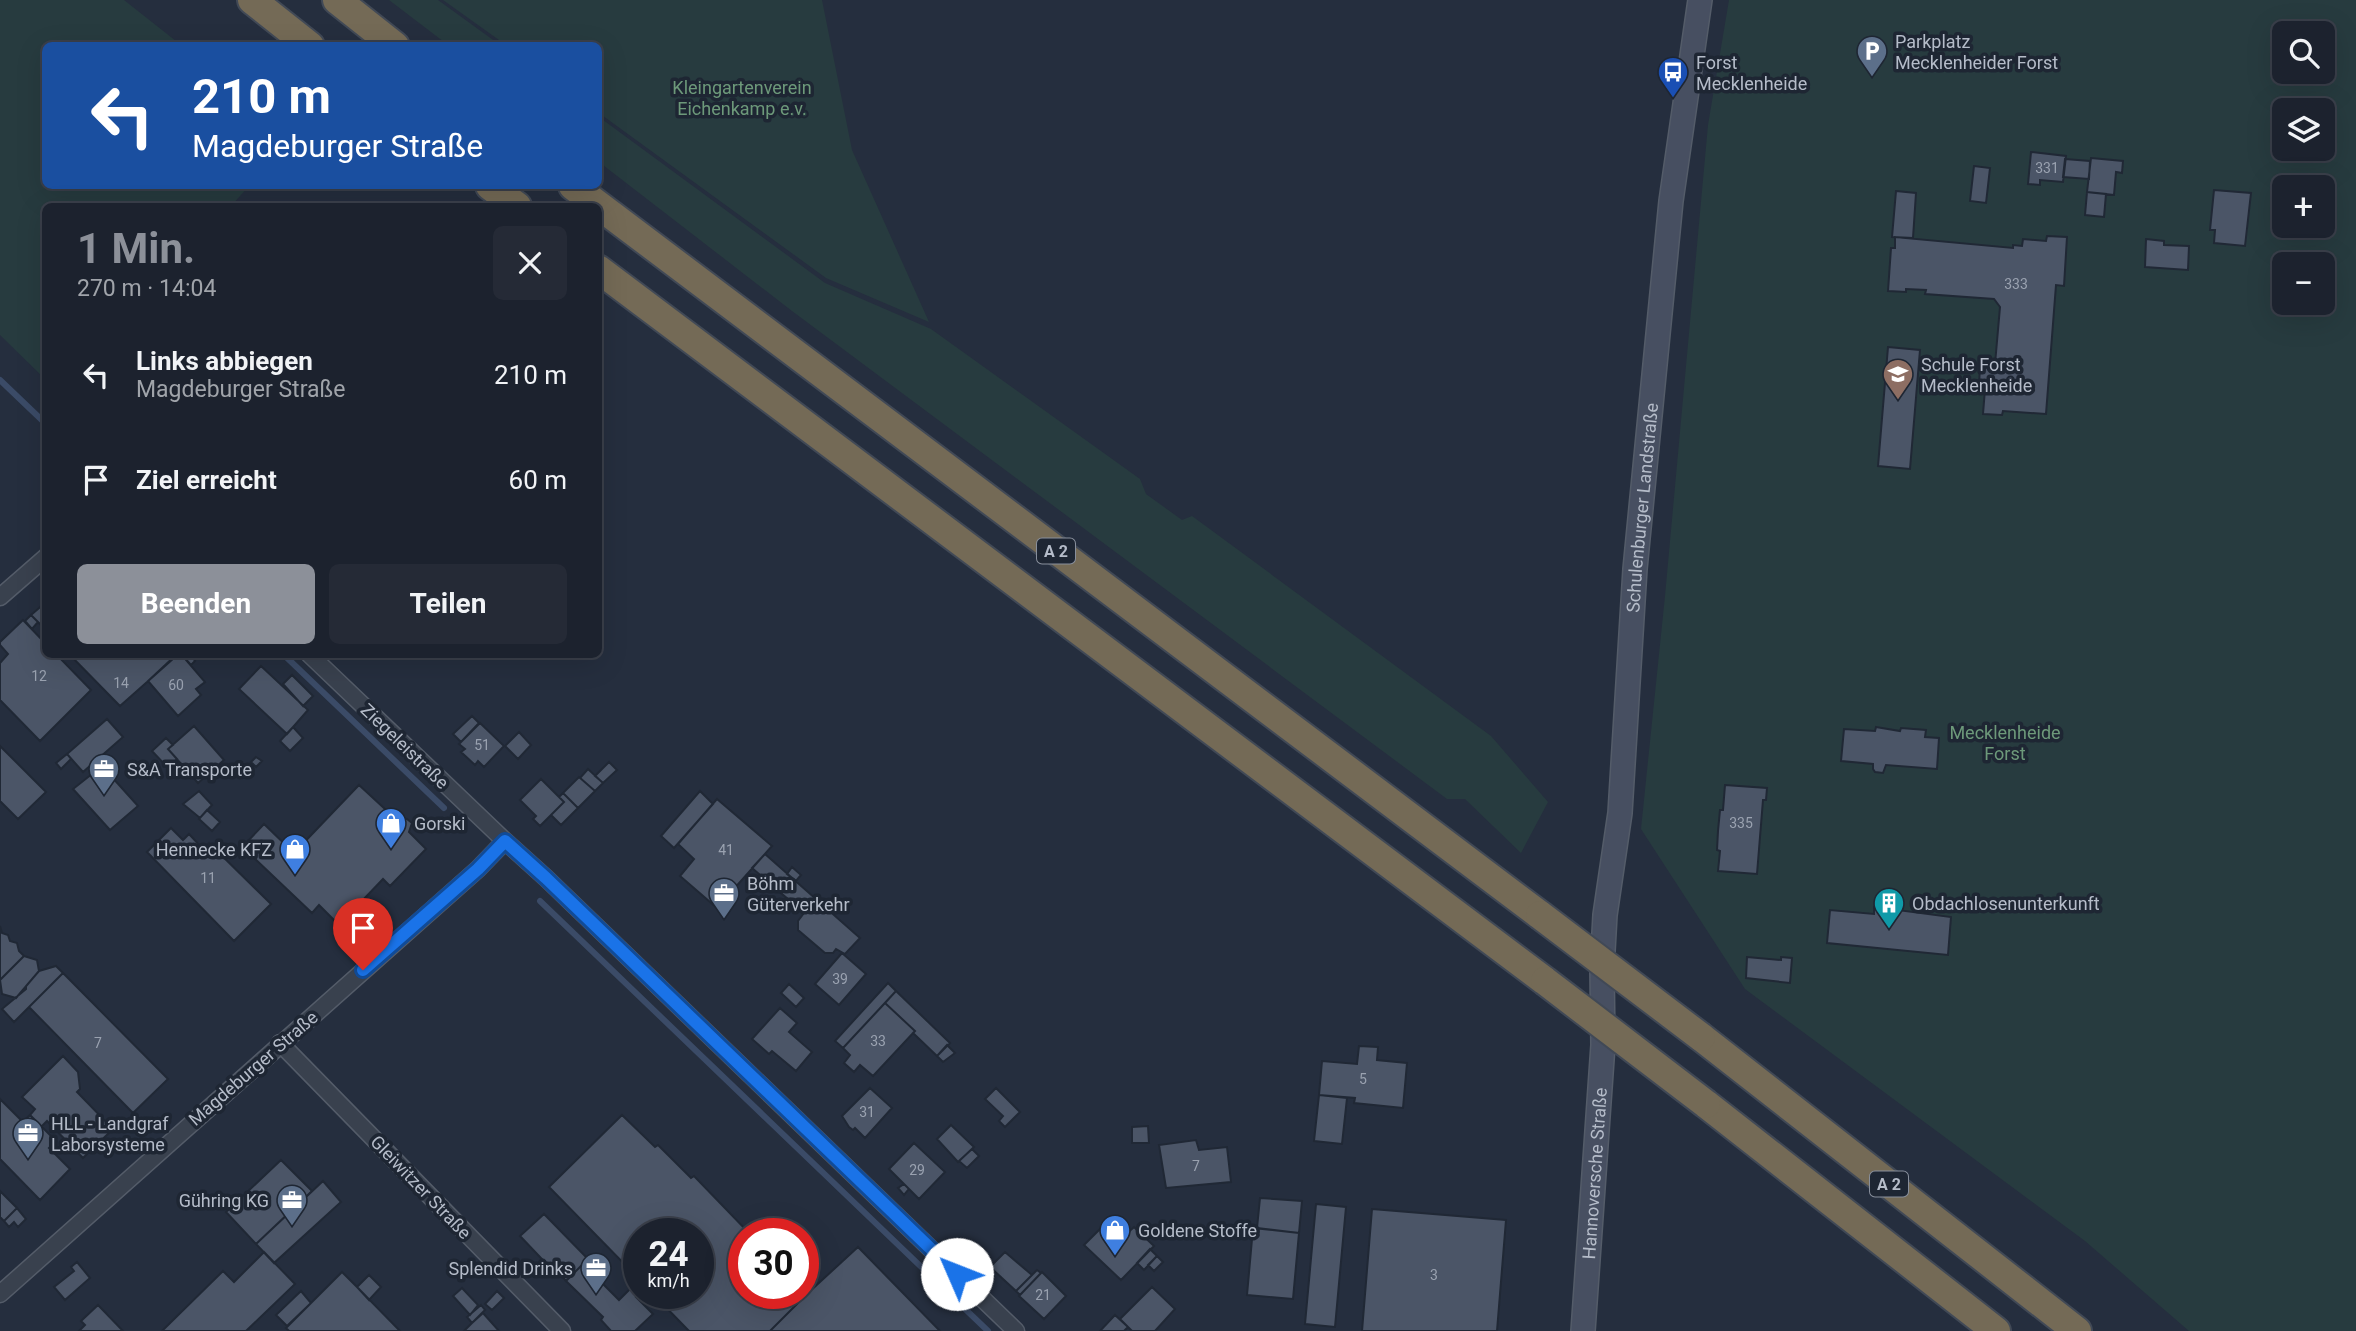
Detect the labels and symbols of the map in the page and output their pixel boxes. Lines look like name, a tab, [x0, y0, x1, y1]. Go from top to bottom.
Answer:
place label: Parkplatz Mecklenheider Forst	[1895, 31, 2058, 73]
parking icon: Parkplatz Mecklenheider Forst	[1855, 34, 1889, 78]
place label: Forst Mecklenheide	[1696, 52, 1807, 94]
bus stop icon: Forst Mecklenheide	[1656, 55, 1690, 99]
park label: Kleingartenverein Eichenkamp e.v.	[672, 77, 812, 119]
house number: 331	[2035, 160, 2059, 176]
house number: 333	[2004, 276, 2028, 292]
place label: Schule Forst Mecklenheide	[1921, 354, 2032, 396]
school or university icon: Schule Forst Mecklenheide	[1881, 357, 1915, 401]
street label: Schulenburger Landstraße	[1622, 402, 1662, 613]
road number: A 2	[1037, 538, 1075, 564]
house number: 12	[31, 668, 47, 684]
house number: 14	[113, 675, 129, 691]
house number: 60	[168, 677, 184, 693]
street label: Ziegeleistraße	[357, 699, 453, 793]
park label: Mecklenheide Forst	[1949, 722, 2061, 764]
house number: 51	[474, 737, 490, 753]
office icon: S&A Transporte	[87, 752, 121, 796]
place label: S&A Transporte	[127, 759, 252, 780]
shop icon: Gorski	[374, 806, 408, 850]
place label: Gorski	[414, 813, 465, 834]
house number: 335	[1729, 815, 1753, 831]
shop icon: Hennecke KFZ	[278, 832, 312, 876]
place label: Hennecke KFZ	[156, 839, 272, 860]
house number: 41	[718, 842, 734, 858]
house number: 11	[200, 870, 216, 886]
place label: Böhm Güterverkehr	[747, 873, 850, 915]
office icon: Böhm Güterverkehr	[707, 876, 741, 920]
building icon: Obdachlosenunterkunft	[1872, 886, 1906, 930]
place label: Obdachlosenunterkunft	[1912, 893, 2100, 914]
pin	[333, 898, 393, 970]
house number: 39	[832, 971, 848, 987]
street label: Magdeburger Straße	[184, 1006, 322, 1130]
house number: 33	[870, 1033, 886, 1049]
house number: 7	[94, 1035, 102, 1051]
house number: 5	[1359, 1071, 1367, 1087]
street label: Hannoversche Straße	[1578, 1087, 1610, 1260]
house number: 31	[859, 1104, 875, 1120]
place label: HLL - Landgraf Laborsysteme	[51, 1113, 169, 1155]
office icon: HLL - Landgraf Laborsysteme	[11, 1116, 45, 1160]
street label: Gleiwitzer Straße	[366, 1131, 476, 1243]
house number: 7	[1192, 1158, 1200, 1174]
house number: 29	[909, 1162, 925, 1178]
road number: A 2	[1870, 1172, 1908, 1196]
office icon: Gühring KG	[275, 1183, 309, 1227]
place label: Gühring KG	[179, 1190, 269, 1211]
shop icon: Goldene Stoffe	[1098, 1213, 1132, 1257]
speed limit sign: 30	[728, 1218, 819, 1309]
place label: Goldene Stoffe	[1138, 1220, 1257, 1241]
position arrow	[920, 1237, 994, 1311]
office icon: Splendid Drinks	[579, 1251, 613, 1295]
place label: Splendid Drinks	[449, 1258, 573, 1279]
house number: 3	[1430, 1267, 1438, 1283]
house number: 21	[1035, 1287, 1051, 1303]

